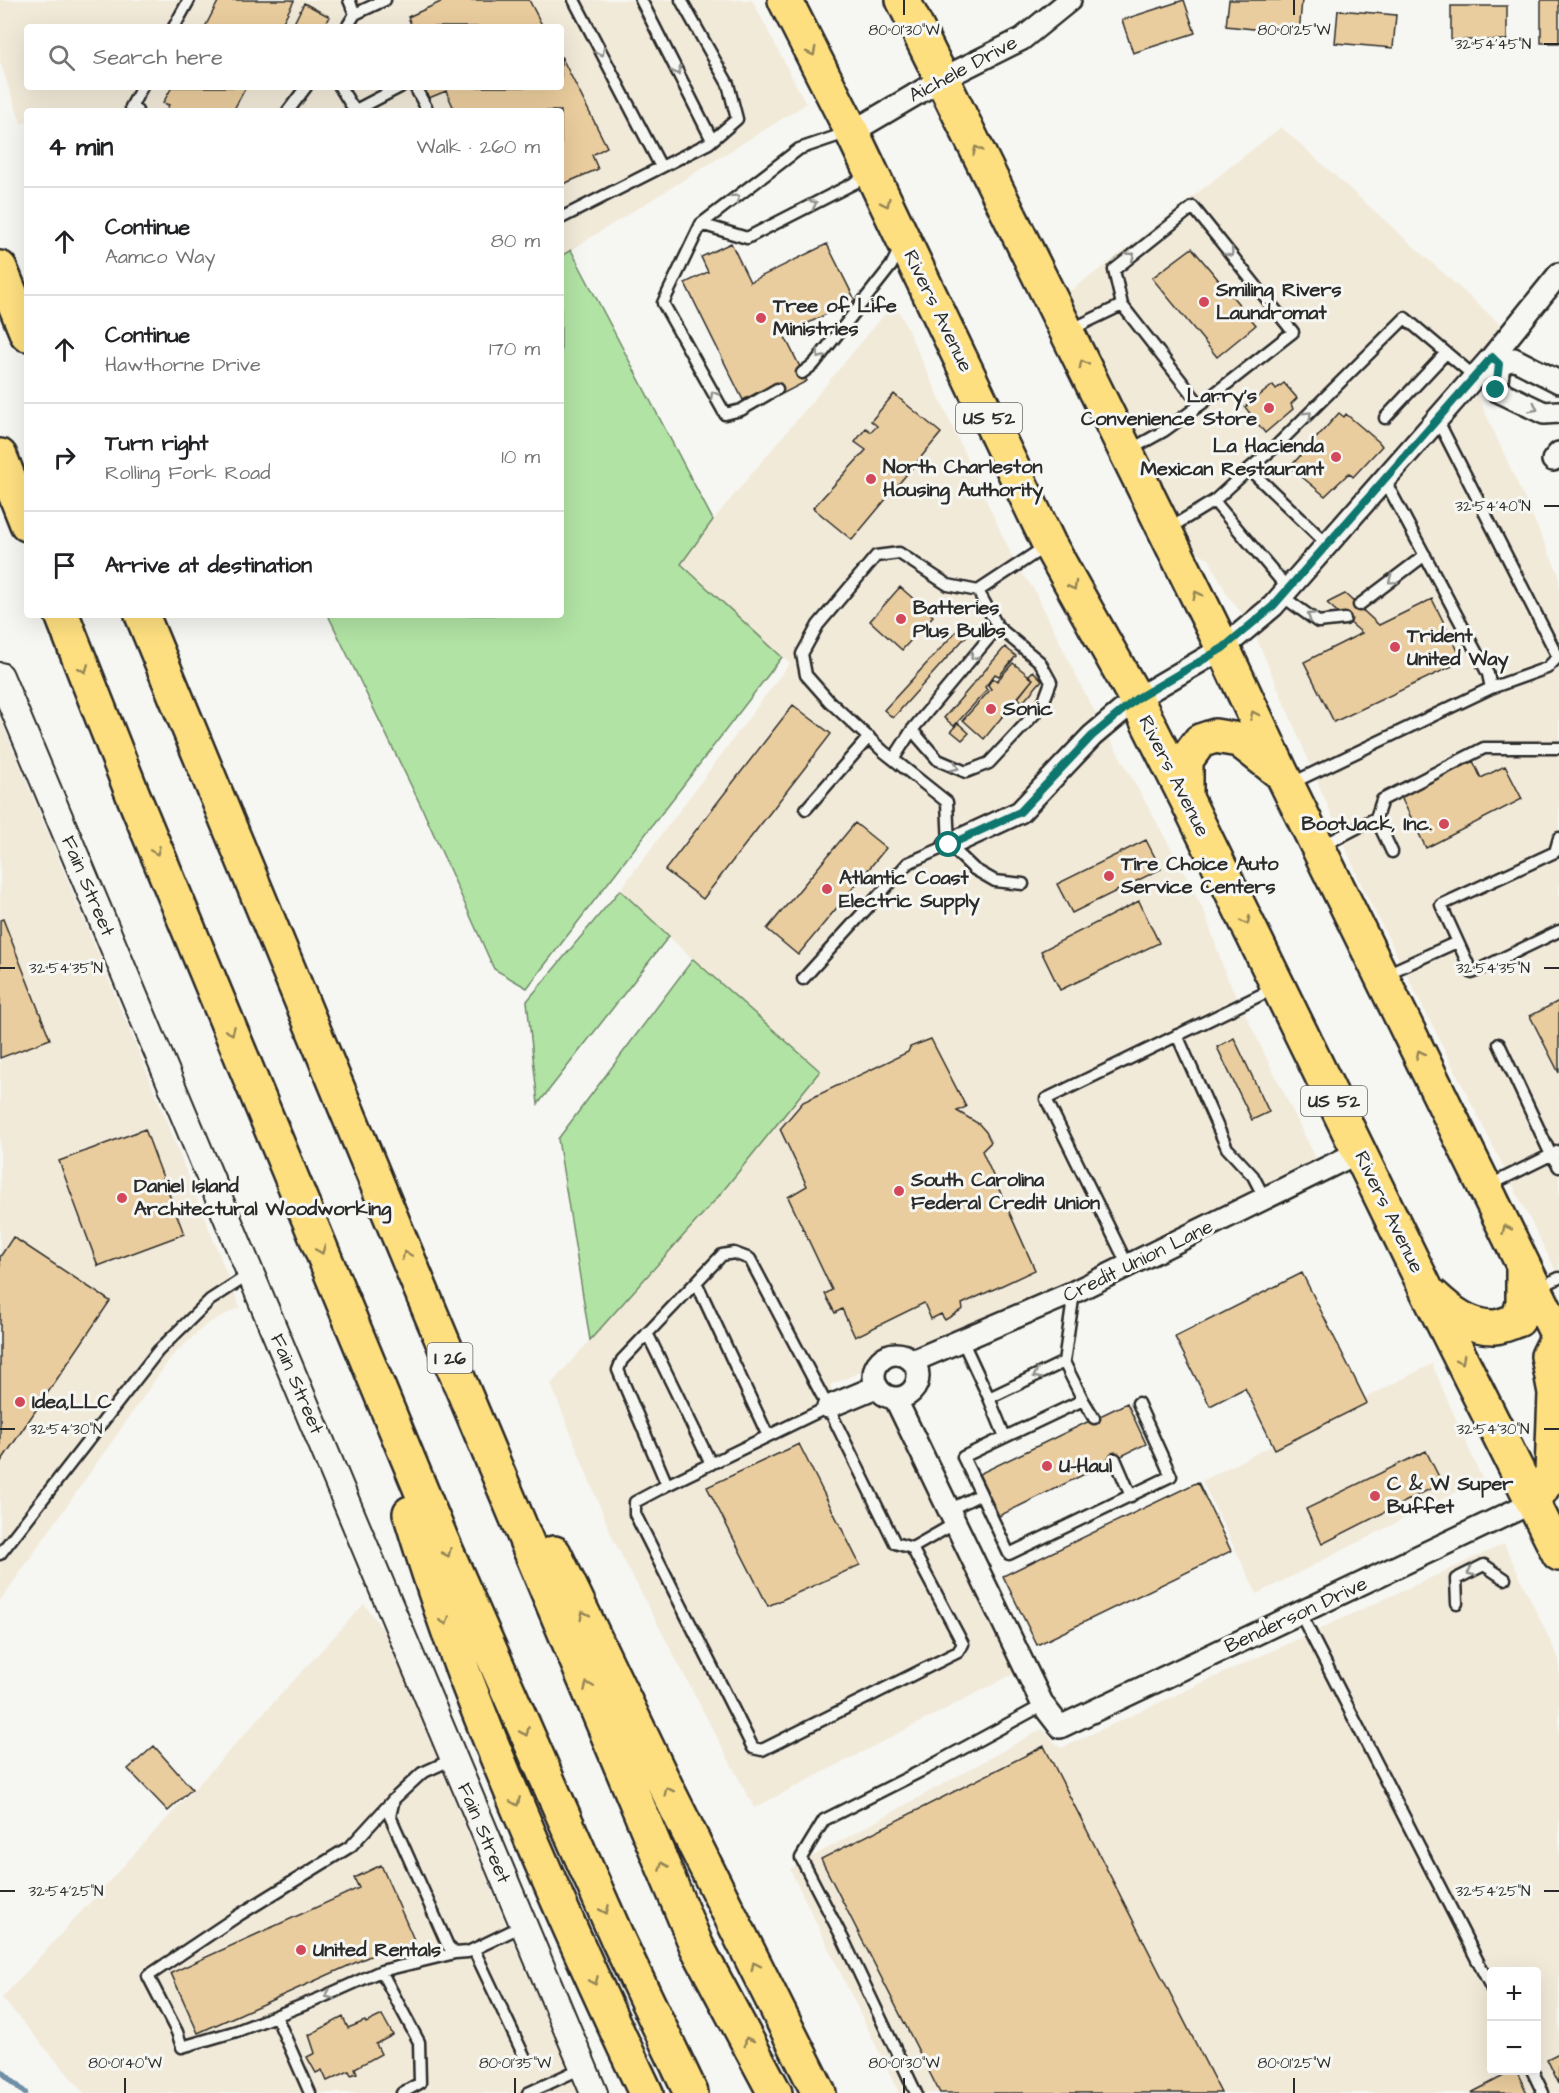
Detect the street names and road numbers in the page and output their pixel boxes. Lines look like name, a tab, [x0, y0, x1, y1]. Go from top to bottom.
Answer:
street label: Aichele Drive	[904, 29, 1022, 109]
street label: Rivers Avenue	[896, 245, 980, 377]
road number: US 52	[956, 403, 1022, 433]
street label: Rivers Avenue	[1131, 711, 1217, 842]
street label: Fain Street	[54, 831, 122, 941]
road number: US 52	[1301, 1086, 1367, 1116]
street label: Rivers Avenue	[1347, 1146, 1431, 1278]
street label: Credit Union Lane	[1058, 1212, 1218, 1309]
street label: Fain Street	[263, 1329, 331, 1439]
road number: I 26	[428, 1343, 472, 1373]
street label: Benderson Drive	[1220, 1570, 1372, 1660]
street label: Fain Street	[450, 1778, 518, 1888]

